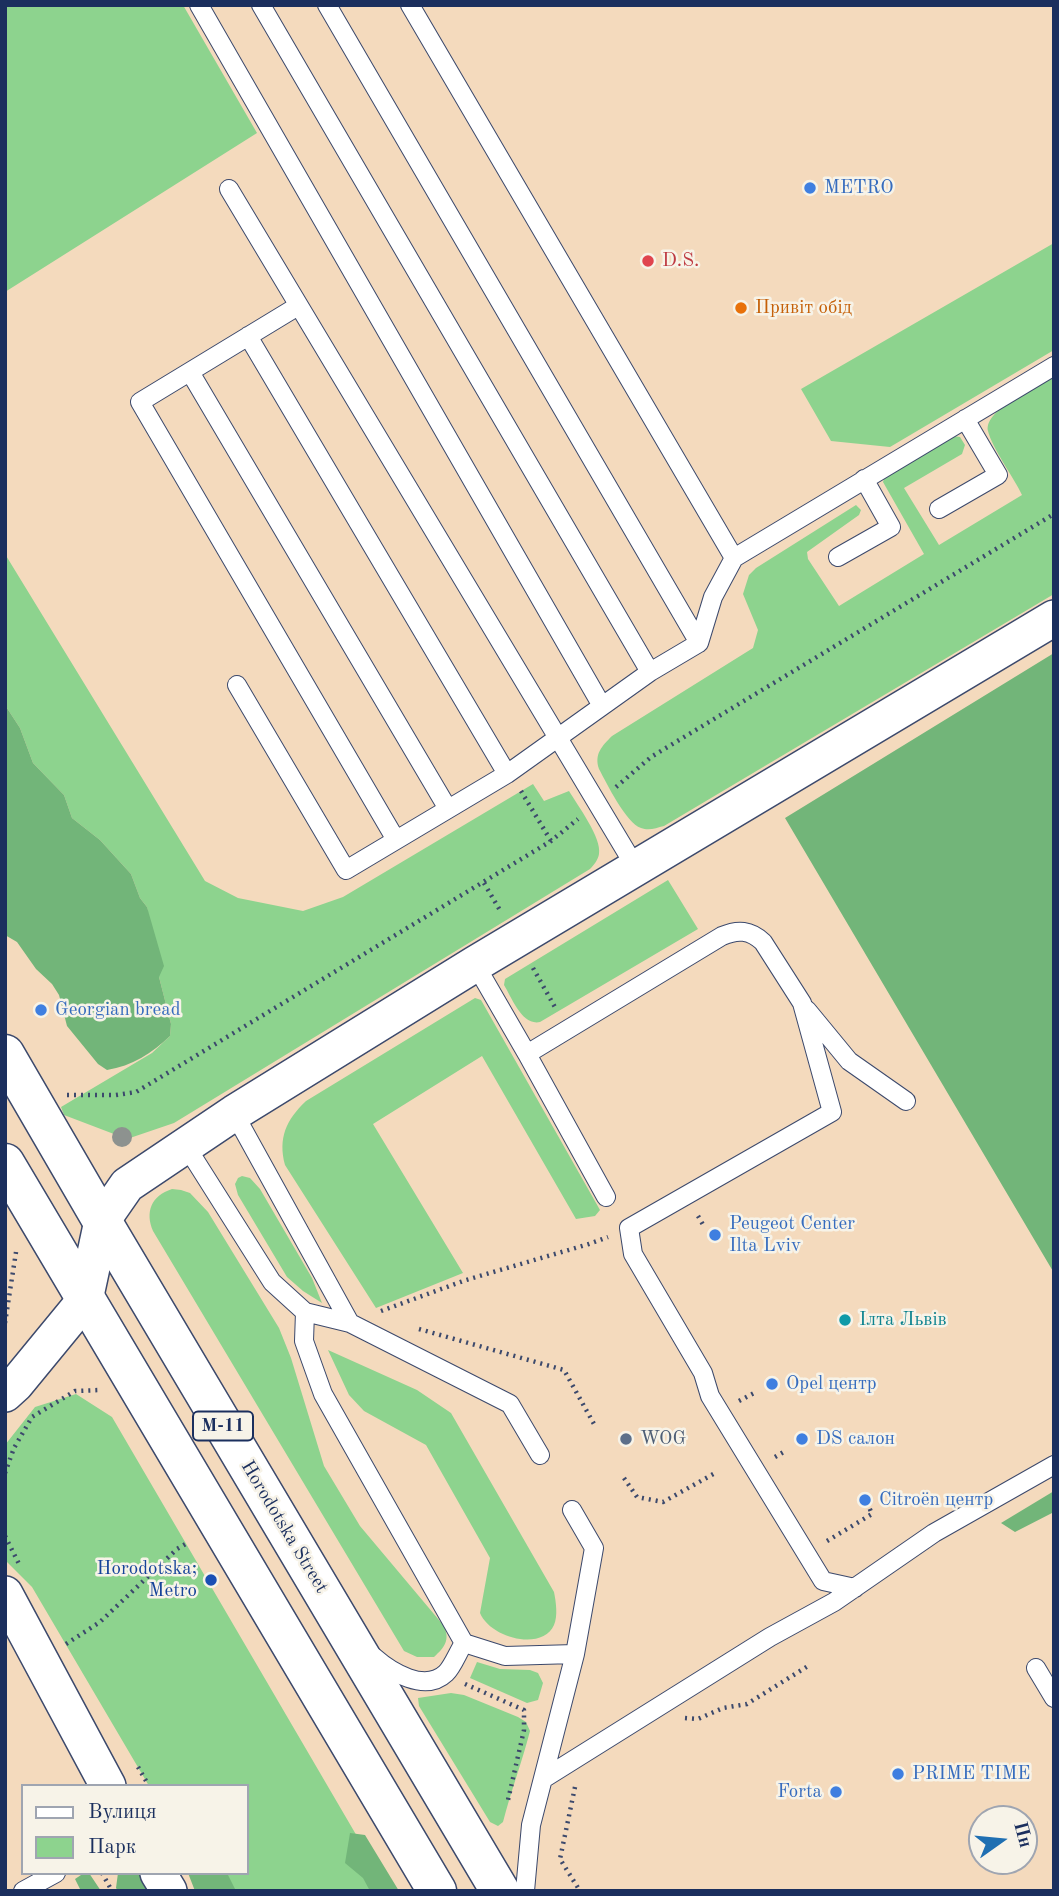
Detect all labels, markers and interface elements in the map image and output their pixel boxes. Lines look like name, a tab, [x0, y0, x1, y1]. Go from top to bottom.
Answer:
place label: METRO	[824, 177, 894, 199]
marker: METRO	[802, 180, 818, 196]
place label: D.S.	[662, 250, 699, 272]
marker: D.S.	[640, 253, 656, 269]
place label: Привіт обід	[755, 297, 852, 319]
marker: Привіт обід	[733, 300, 749, 316]
place label: Georgian bread	[55, 999, 181, 1021]
marker: Georgian bread	[33, 1002, 49, 1018]
place label: Peugeot Center Ilta Lviv	[729, 1213, 855, 1257]
marker: Peugeot Center Ilta Lviv	[707, 1227, 723, 1243]
place label: Ілта Львів	[859, 1309, 947, 1331]
marker: Ілта Львів	[837, 1312, 853, 1328]
place label: Opel центр	[786, 1373, 877, 1395]
marker: Opel центр	[764, 1376, 780, 1392]
road number: М-11	[193, 1412, 253, 1441]
place label: WOG	[640, 1428, 686, 1450]
place label: DS салон	[816, 1428, 895, 1450]
marker: WOG	[618, 1431, 634, 1447]
marker: DS салон	[794, 1431, 810, 1447]
street label: Horodotska Street	[235, 1457, 333, 1597]
place label: Citroën центр	[879, 1489, 993, 1511]
marker: Citroën центр	[857, 1492, 873, 1508]
place label: Horodotska; Metro	[97, 1558, 197, 1602]
marker: Horodotska; Metro	[203, 1572, 219, 1588]
place label: PRIME TIME	[912, 1763, 1030, 1785]
marker: PRIME TIME	[890, 1766, 906, 1782]
place label: Forta	[777, 1781, 822, 1803]
legend	[21, 1784, 248, 1875]
marker: Forta	[828, 1784, 844, 1800]
text: Вулиця	[88, 1802, 157, 1823]
north arrow	[968, 1805, 1038, 1875]
text: Пн	[1009, 1820, 1034, 1850]
text: Парк	[88, 1837, 136, 1858]

